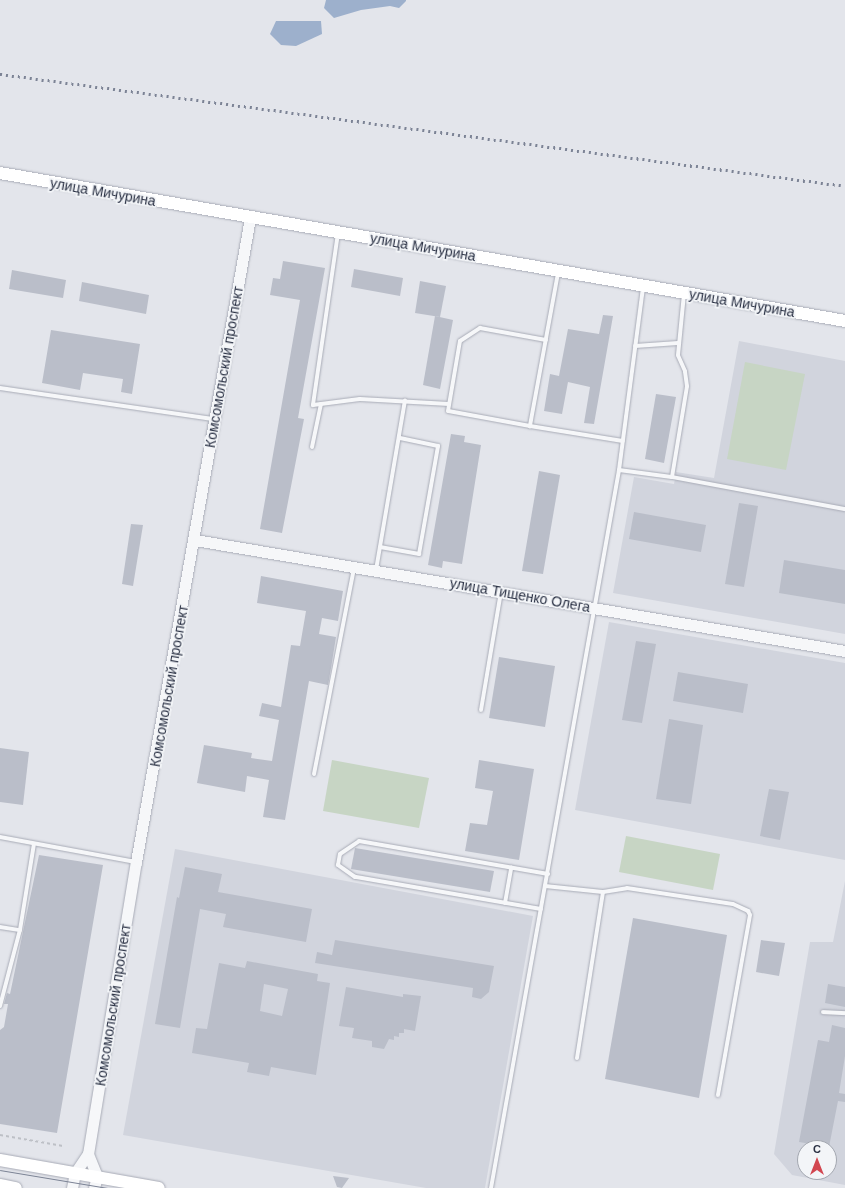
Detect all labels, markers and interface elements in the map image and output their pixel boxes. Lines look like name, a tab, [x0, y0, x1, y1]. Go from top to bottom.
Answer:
street label: улица Мичурина	[49, 174, 157, 210]
street label: улица Мичурина	[369, 229, 477, 265]
street label: Комсомольский проспект	[201, 285, 247, 449]
street label: улица Мичурина	[688, 285, 796, 321]
street label: улица Тищенко Олега	[449, 574, 591, 616]
street label: Комсомольский проспект	[146, 604, 192, 768]
street label: Комсомольский проспект	[92, 923, 134, 1087]
north arrow	[797, 1140, 837, 1180]
text: С	[813, 1143, 821, 1155]

